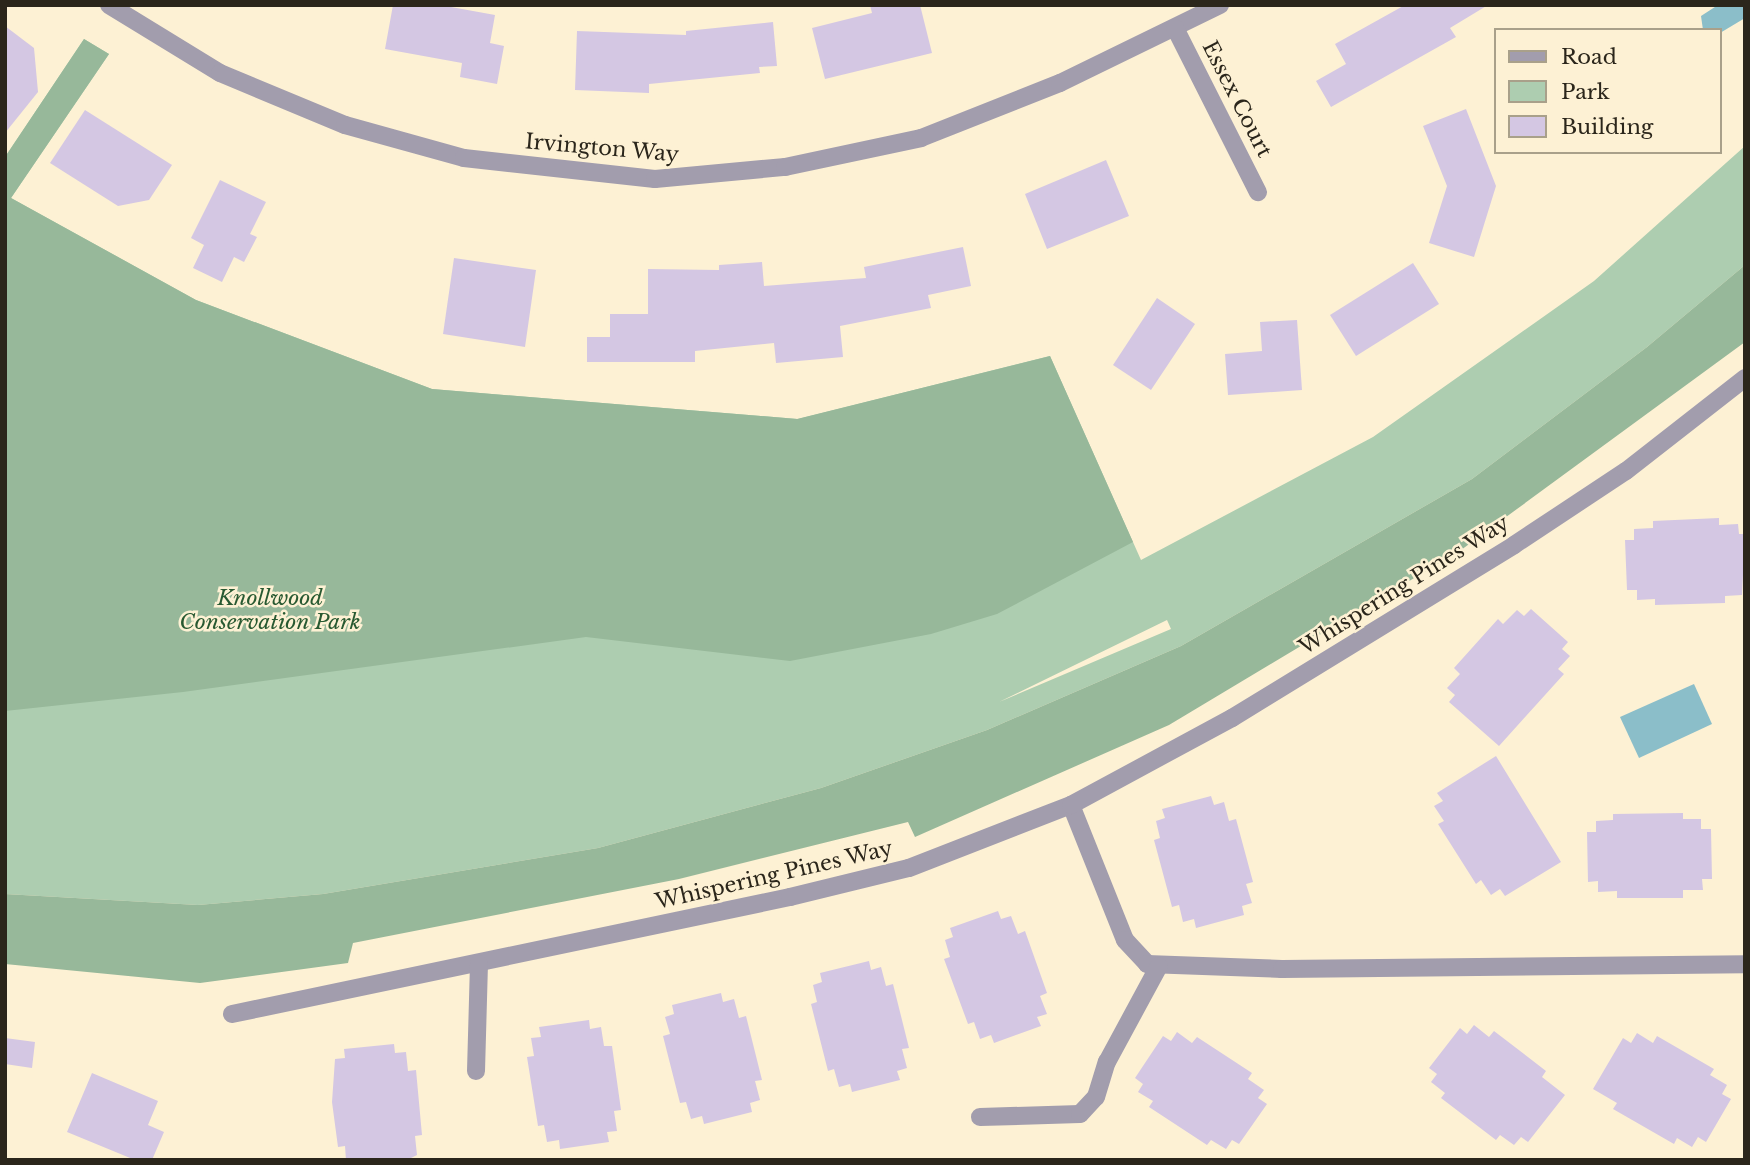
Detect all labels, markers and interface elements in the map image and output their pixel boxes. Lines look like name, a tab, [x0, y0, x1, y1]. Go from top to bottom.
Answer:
legend	[1494, 28, 1722, 154]
street label: Essex Court	[1197, 36, 1277, 162]
text: Road	[1561, 44, 1617, 70]
text: Park	[1561, 79, 1610, 105]
text: Building	[1561, 114, 1653, 140]
street label: Irvington Way	[524, 129, 680, 167]
street label: Whispering Pines Way	[1294, 510, 1514, 660]
park label: Knollwood Conservation Park	[179, 585, 361, 635]
street label: Whispering Pines Way	[652, 835, 896, 915]

